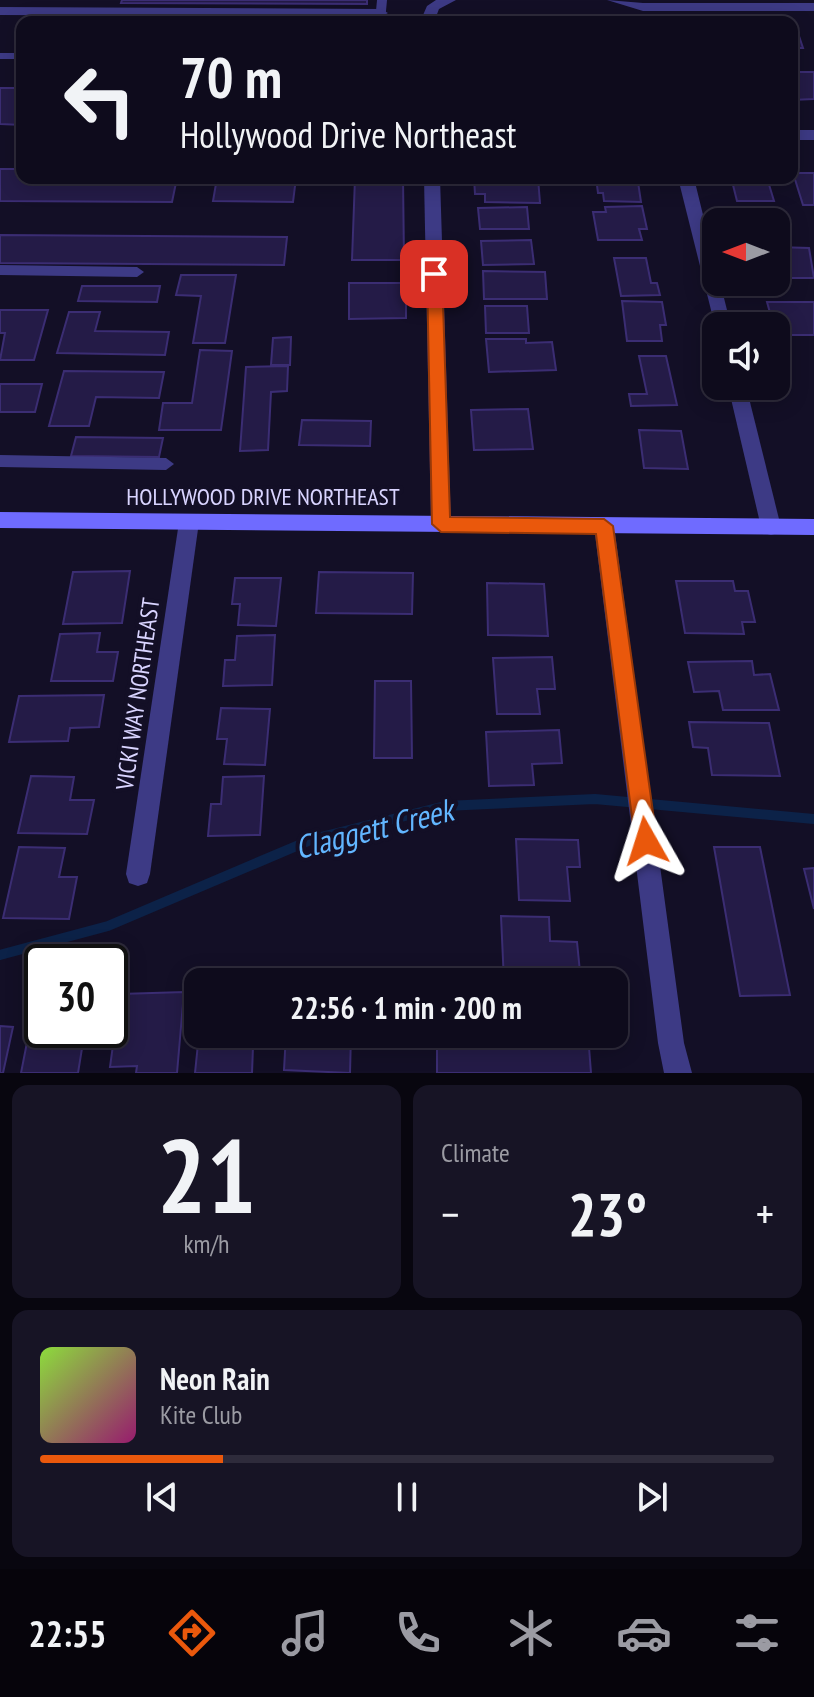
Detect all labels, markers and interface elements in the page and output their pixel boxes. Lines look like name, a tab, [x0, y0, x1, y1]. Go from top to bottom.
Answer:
text: 70 m	[180, 41, 282, 113]
icon: left	[48, 48, 152, 152]
text: Hollywood Drive Northeast	[180, 111, 517, 158]
north arrow	[702, 208, 790, 296]
map controls	[702, 208, 790, 400]
pin	[400, 240, 468, 308]
icon: arrive	[412, 252, 456, 296]
button: sound	[702, 312, 790, 400]
street label: HOLLYWOOD DRIVE NORTHEAST	[126, 481, 400, 512]
street label: VICKI WAY NORTHEAST	[109, 596, 166, 793]
water label: Claggett Creek	[290, 787, 461, 868]
position arrow	[604, 799, 688, 883]
speed limit sign: 30	[24, 944, 128, 1048]
text: 22:56 · 1 min · 200 m	[290, 988, 522, 1027]
text: 21	[157, 1107, 256, 1242]
text: Climate	[441, 1136, 510, 1169]
text: 23°	[568, 1175, 647, 1253]
text: −	[441, 1185, 459, 1242]
text: +	[756, 1185, 774, 1242]
text: km/h	[183, 1227, 230, 1260]
text: Neon Rain	[160, 1359, 270, 1398]
text: Kite Club	[160, 1398, 242, 1431]
icon: previous	[140, 1475, 184, 1519]
icon: pause	[385, 1475, 429, 1519]
icon: next	[630, 1475, 674, 1519]
icon: directions	[164, 1605, 220, 1661]
icon: music	[277, 1605, 333, 1661]
icon: phone	[390, 1605, 446, 1661]
icon: climate	[503, 1605, 559, 1661]
icon: car	[616, 1605, 672, 1661]
icon: filters	[729, 1605, 785, 1661]
text: 22:55	[29, 1610, 106, 1657]

